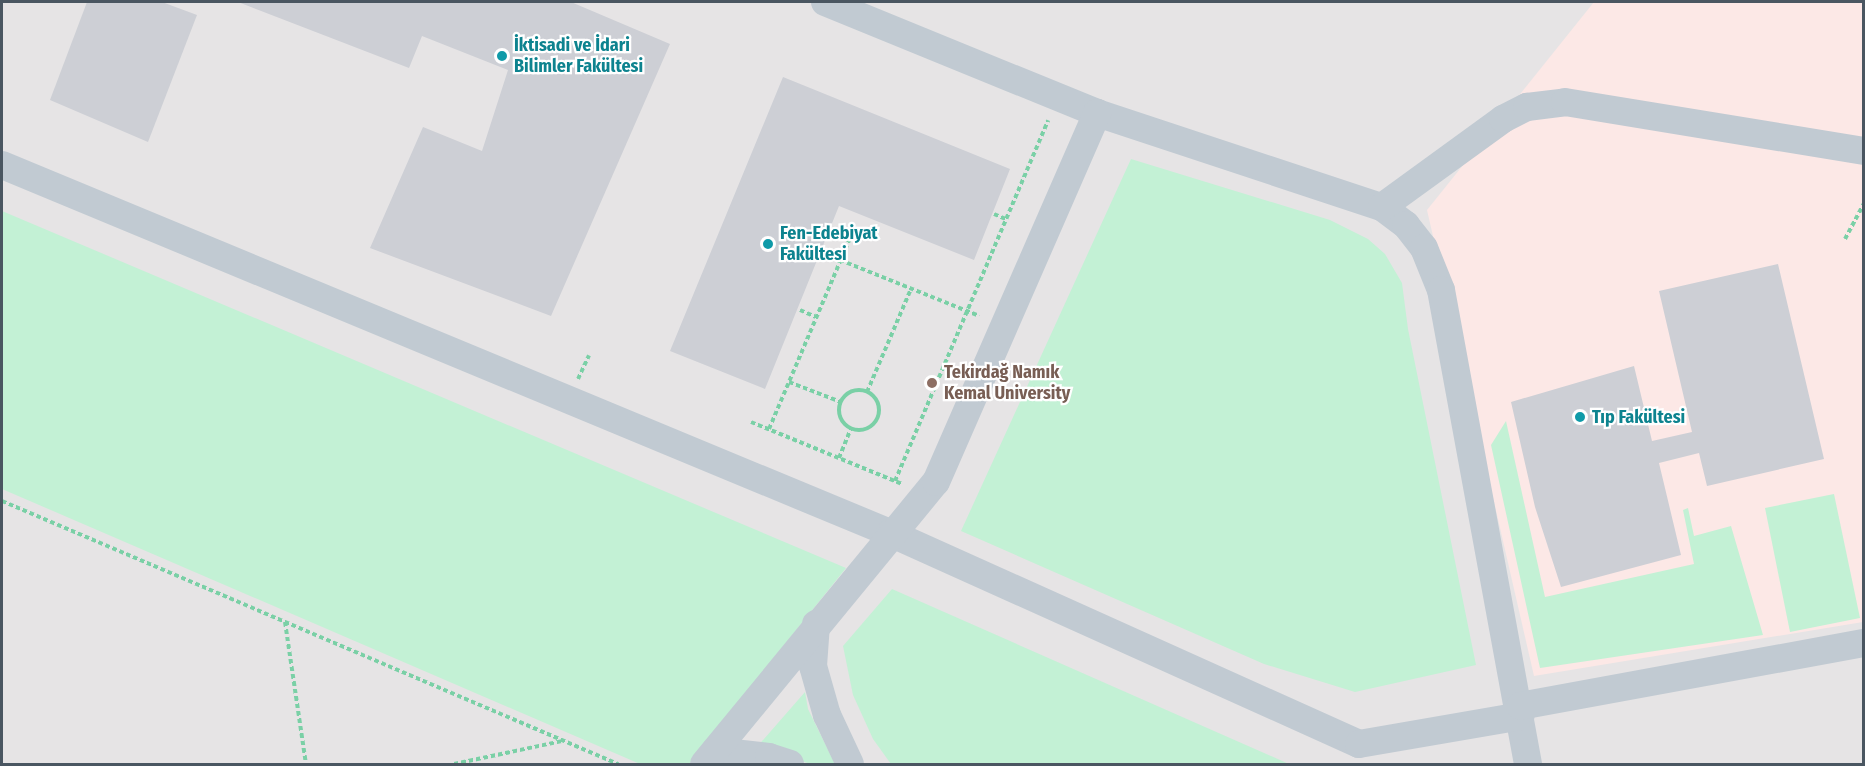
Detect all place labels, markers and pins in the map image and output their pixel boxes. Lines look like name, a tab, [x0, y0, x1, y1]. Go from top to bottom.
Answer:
place label: İktisadi ve İdari Bilimler Fakültesi	[514, 35, 643, 78]
marker: İktisadi ve İdari Bilimler Fakültesi	[495, 49, 509, 63]
place label: Fen-Edebiyat Fakültesi	[780, 223, 878, 266]
marker: Fen-Edebiyat Fakültesi	[761, 237, 775, 251]
place label: Tekirdağ Namık Kemal University	[944, 362, 1070, 404]
marker: Tekirdağ Namık Kemal University	[925, 376, 939, 390]
place label: Tıp Fakültesi	[1592, 406, 1685, 428]
marker: Tıp Fakültesi	[1573, 410, 1587, 424]

